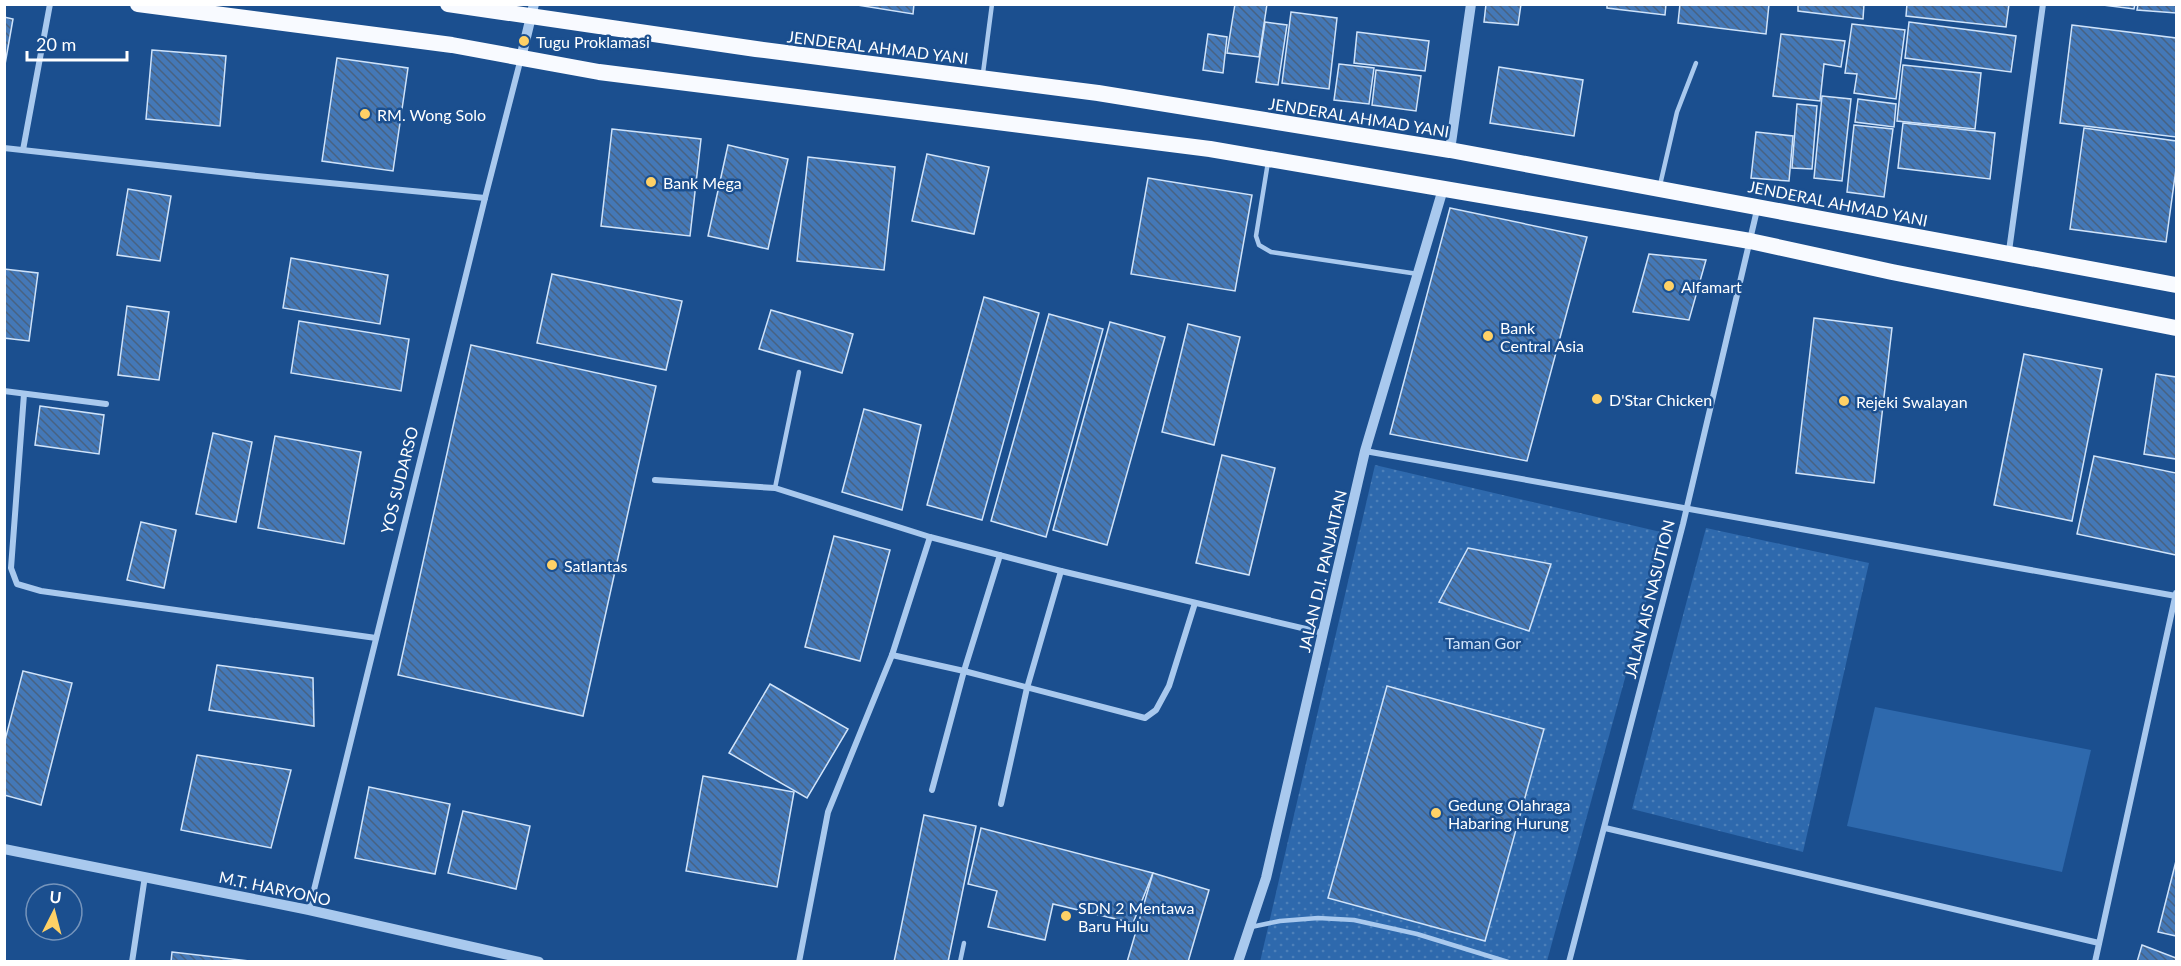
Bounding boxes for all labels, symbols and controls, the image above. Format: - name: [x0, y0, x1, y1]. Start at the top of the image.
- scale bar: [27, 24, 128, 62]
- street label: JENDERAL AHMAD YANI: [786, 26, 970, 68]
- place label: Tugu Proklamasi: [536, 32, 650, 51]
- text: 20 m: [36, 33, 76, 55]
- marker: Tugu Proklamasi: [517, 34, 531, 48]
- street label: JENDERAL AHMAD YANI: [1267, 93, 1451, 141]
- place label: RM. Wong Solo: [377, 105, 486, 124]
- marker: RM. Wong Solo: [358, 107, 372, 121]
- place label: Bank Mega: [663, 173, 742, 192]
- marker: Bank Mega: [644, 175, 658, 189]
- street label: JENDERAL AHMAD YANI: [1747, 176, 1929, 230]
- place label: Alfamart: [1681, 277, 1742, 296]
- marker: Alfamart: [1662, 279, 1676, 293]
- place label: Bank Central Asia: [1500, 318, 1584, 355]
- marker: Bank Central Asia: [1481, 329, 1495, 343]
- place label: D'Star Chicken: [1609, 390, 1712, 409]
- marker: D'Star Chicken: [1590, 392, 1604, 406]
- place label: Rejeki Swalayan: [1856, 392, 1968, 411]
- marker: Rejeki Swalayan: [1837, 394, 1851, 408]
- street label: YOS SUDARSO: [377, 424, 422, 535]
- street label: JALAN D.I. PANJAITAN: [1294, 488, 1350, 654]
- street label: JALAN AIS NASUTION: [1620, 518, 1678, 680]
- place label: Satlantas: [564, 556, 627, 575]
- marker: Satlantas: [545, 558, 559, 572]
- park label: Taman Gor: [1445, 633, 1521, 652]
- place label: Gedung Olahraga Habaring Hurung: [1448, 795, 1571, 832]
- marker: Gedung Olahraga Habaring Hurung: [1429, 806, 1443, 820]
- street label: M.T. HARYONO: [217, 867, 333, 909]
- north arrow: [24, 882, 84, 942]
- text: U: [49, 887, 63, 907]
- place label: SDN 2 Mentawa Baru Hulu: [1078, 898, 1194, 935]
- marker: SDN 2 Mentawa Baru Hulu: [1059, 909, 1073, 923]

